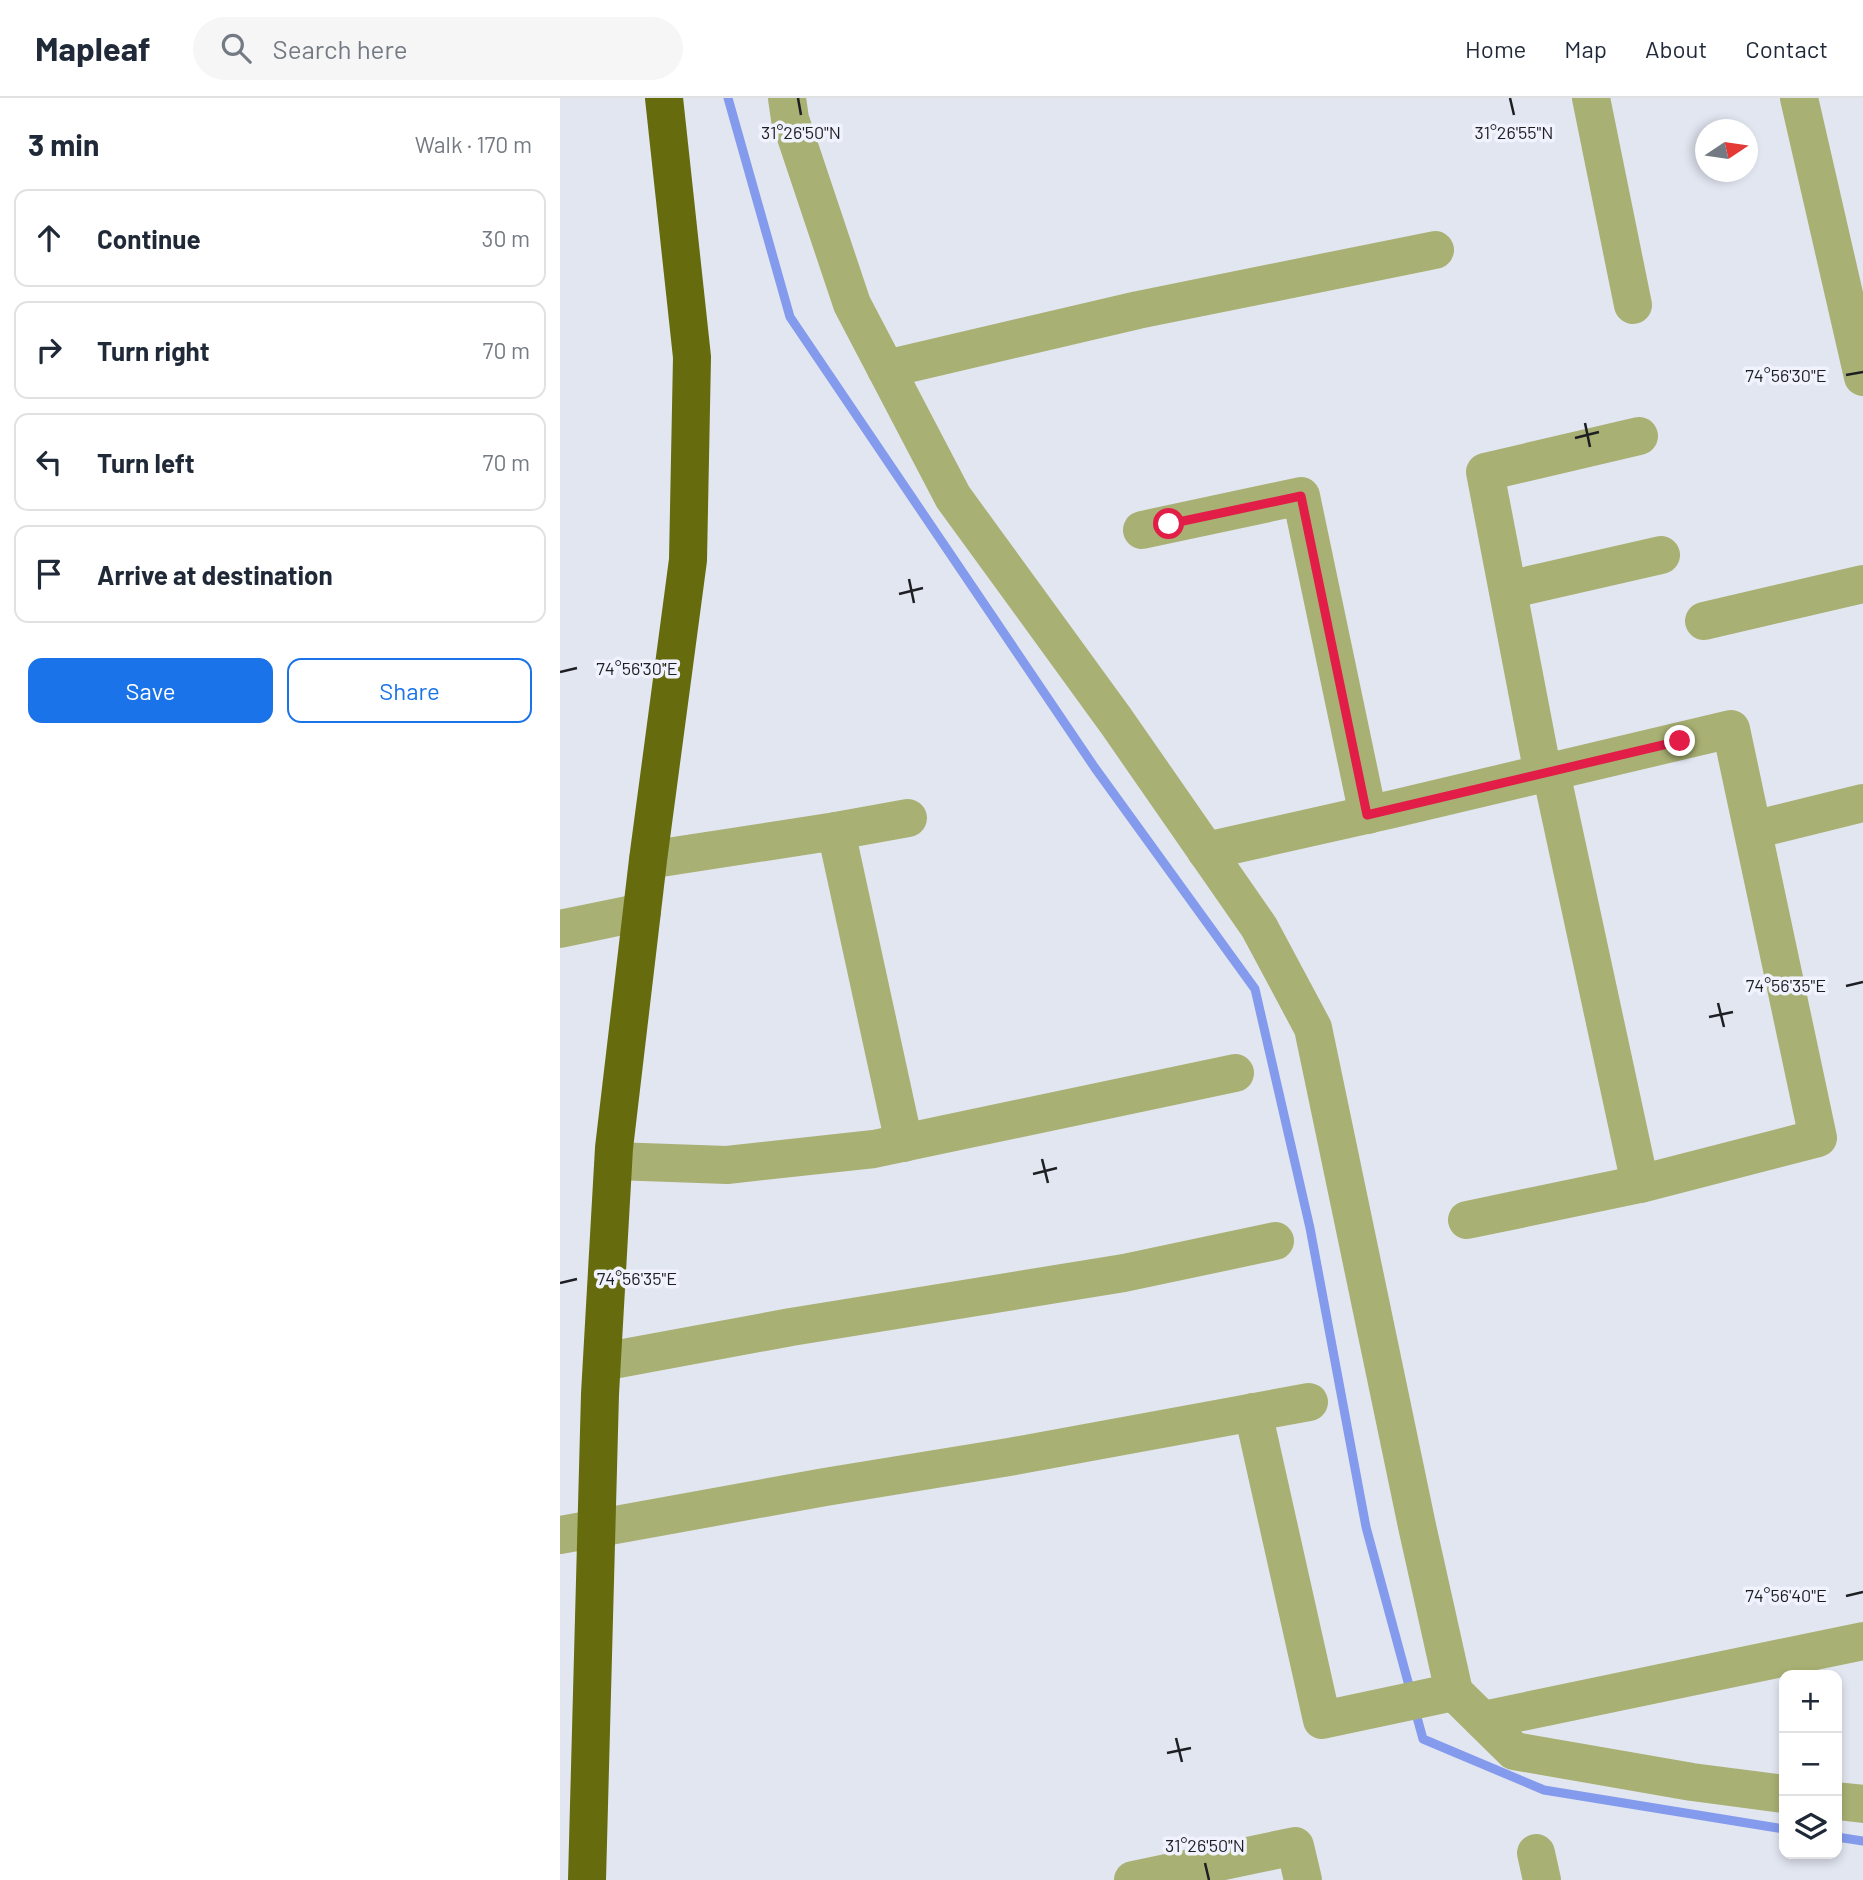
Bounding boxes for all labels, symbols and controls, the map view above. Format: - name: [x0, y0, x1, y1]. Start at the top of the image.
- search box: [193, 17, 683, 80]
- text: Mapleaf: [35, 28, 151, 68]
- icon: search: [217, 29, 255, 67]
- text: Search here: [273, 33, 408, 64]
- text: Home: [1465, 34, 1526, 63]
- text: Map: [1564, 34, 1607, 63]
- text: About: [1645, 34, 1707, 63]
- text: Contact: [1745, 34, 1828, 63]
- north arrow: [1695, 119, 1758, 182]
- text: 31°26'50"N: [761, 121, 841, 143]
- text: 31°26'55"N: [1474, 121, 1554, 143]
- text: 3 min: [28, 126, 99, 162]
- text: Walk · 170 m: [415, 130, 532, 158]
- icon: ahead: [30, 219, 68, 257]
- text: Continue: [97, 223, 201, 254]
- text: 30 m: [482, 224, 530, 252]
- icon: right: [30, 331, 68, 369]
- text: Turn right: [97, 335, 210, 366]
- text: 70 m: [483, 336, 530, 364]
- text: 74°56'30"E: [1745, 364, 1827, 386]
- icon: left: [30, 443, 68, 481]
- text: Turn left: [97, 447, 195, 478]
- text: 70 m: [483, 448, 530, 476]
- route start: [1153, 508, 1184, 539]
- icon: arrive: [30, 555, 68, 593]
- text: Arrive at destination: [97, 559, 333, 590]
- text: 74°56'30"E: [596, 657, 678, 679]
- button: Save: [28, 658, 273, 723]
- button: Share: [287, 658, 532, 723]
- route end: [1664, 725, 1695, 756]
- text: 74°56'35"E: [1746, 974, 1826, 996]
- text: 74°56'35"E: [597, 1267, 677, 1289]
- text: 74°56'40"E: [1745, 1584, 1827, 1606]
- map controls: [1779, 1670, 1842, 1859]
- button: +: [1779, 1670, 1842, 1733]
- button: −: [1779, 1733, 1842, 1796]
- button: layers: [1779, 1796, 1842, 1859]
- text: 31°26'50"N: [1165, 1834, 1245, 1856]

